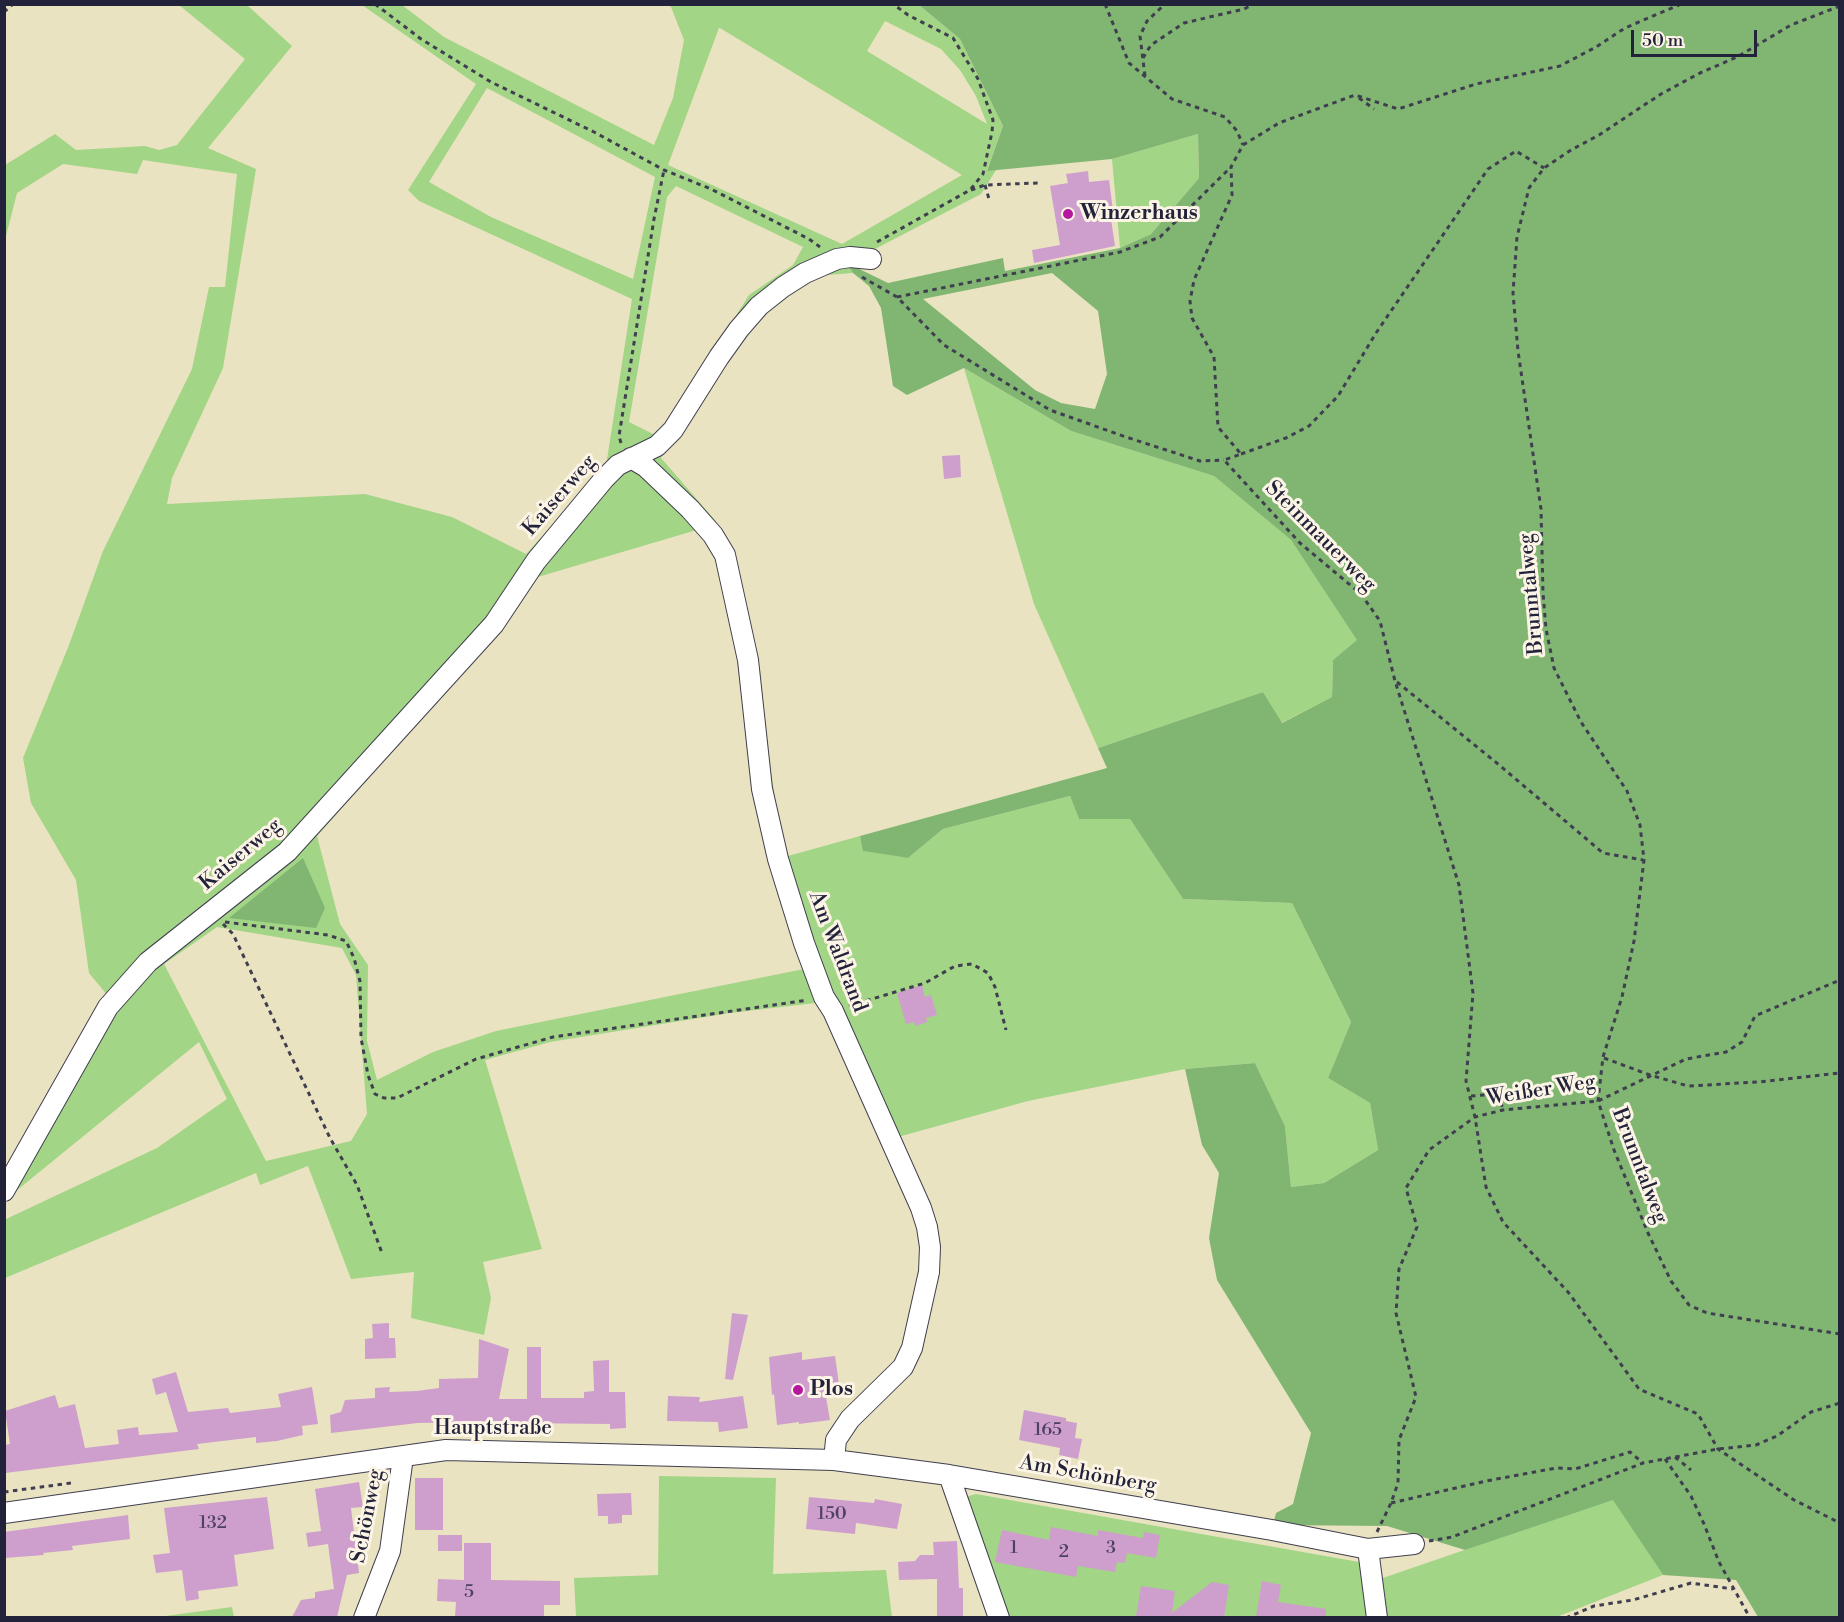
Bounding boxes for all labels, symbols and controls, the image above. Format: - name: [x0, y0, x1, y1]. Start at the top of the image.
- scale bar: [1634, 18, 1760, 56]
- text: 50 m: [1642, 29, 1683, 52]
- place label: Winzerhaus: [1080, 201, 1198, 227]
- marker: Winzerhaus: [1061, 207, 1075, 221]
- street label: Kaiserweg: [518, 450, 602, 542]
- street label: Steinmauerweg: [1259, 476, 1381, 598]
- street label: Brunntalweg: [1514, 532, 1550, 656]
- street label: Kaiserweg: [195, 813, 287, 897]
- street label: Am Waldrand: [802, 888, 872, 1016]
- street label: Weißer Weg: [1485, 1070, 1597, 1112]
- street label: Brunntalweg: [1605, 1105, 1673, 1227]
- place label: Plos: [810, 1377, 853, 1403]
- marker: Plos: [791, 1383, 805, 1397]
- street label: Hauptstraße: [434, 1416, 552, 1442]
- house number: 165: [1034, 1420, 1062, 1442]
- street label: Am Schönberg: [1017, 1451, 1159, 1499]
- street label: Schönweg: [347, 1467, 389, 1565]
- house number: 150: [817, 1504, 847, 1526]
- house number: 132: [199, 1513, 227, 1535]
- house number: 1: [1010, 1538, 1018, 1560]
- house number: 3: [1106, 1538, 1116, 1560]
- house number: 2: [1059, 1542, 1069, 1564]
- house number: 5: [464, 1582, 474, 1604]

